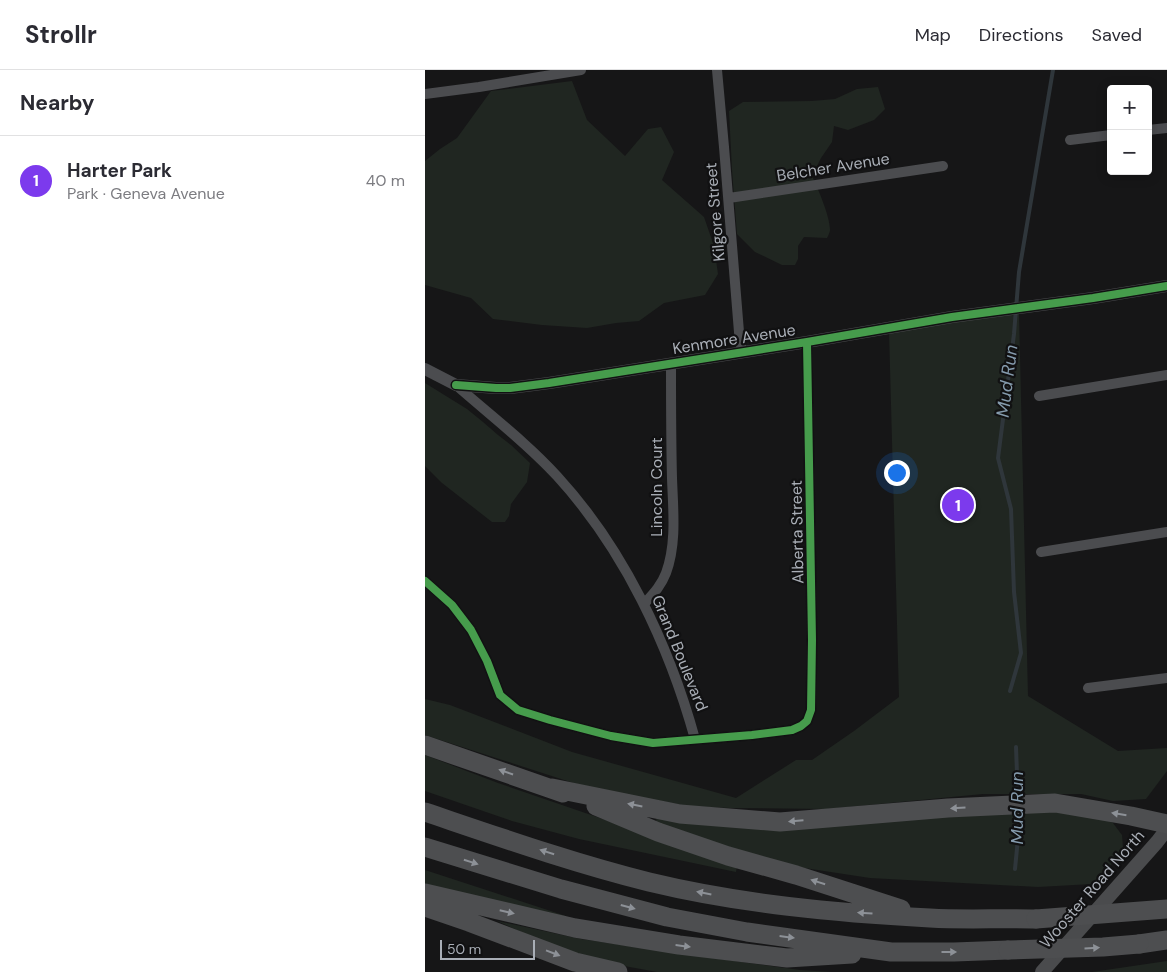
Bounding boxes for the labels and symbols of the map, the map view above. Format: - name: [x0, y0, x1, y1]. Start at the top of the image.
- street label: Belcher Avenue: [775, 148, 891, 186]
- street label: Kilgore Street: [700, 162, 730, 262]
- street label: Kenmore Avenue: [671, 319, 797, 359]
- water label: Mud Run: [991, 343, 1023, 419]
- street label: Lincoln Court: [646, 437, 667, 537]
- your location: [884, 460, 910, 486]
- street label: Alberta Street: [786, 480, 808, 584]
- pin: 1: [942, 486, 974, 524]
- street label: Grand Boulevard: [647, 592, 713, 714]
- one-way arrow: [498, 768, 513, 776]
- water label: Mud Run: [1005, 771, 1029, 845]
- one-way arrow: [626, 801, 642, 809]
- one-way arrow: [950, 804, 966, 812]
- one-way arrow: [1111, 809, 1127, 817]
- one-way arrow: [788, 817, 804, 825]
- street label: Wooster Road North: [1035, 825, 1149, 953]
- one-way arrow: [539, 848, 554, 855]
- one-way arrow: [464, 859, 479, 866]
- one-way arrow: [810, 878, 825, 885]
- one-way arrow: [695, 888, 711, 896]
- one-way arrow: [620, 903, 635, 911]
- one-way arrow: [499, 908, 514, 916]
- one-way arrow: [857, 909, 873, 917]
- one-way arrow: [779, 933, 795, 941]
- scale bar: [440, 937, 535, 960]
- one-way arrow: [676, 942, 692, 950]
- one-way arrow: [1084, 943, 1100, 951]
- one-way arrow: [941, 948, 957, 956]
- one-way arrow: [546, 949, 561, 957]

